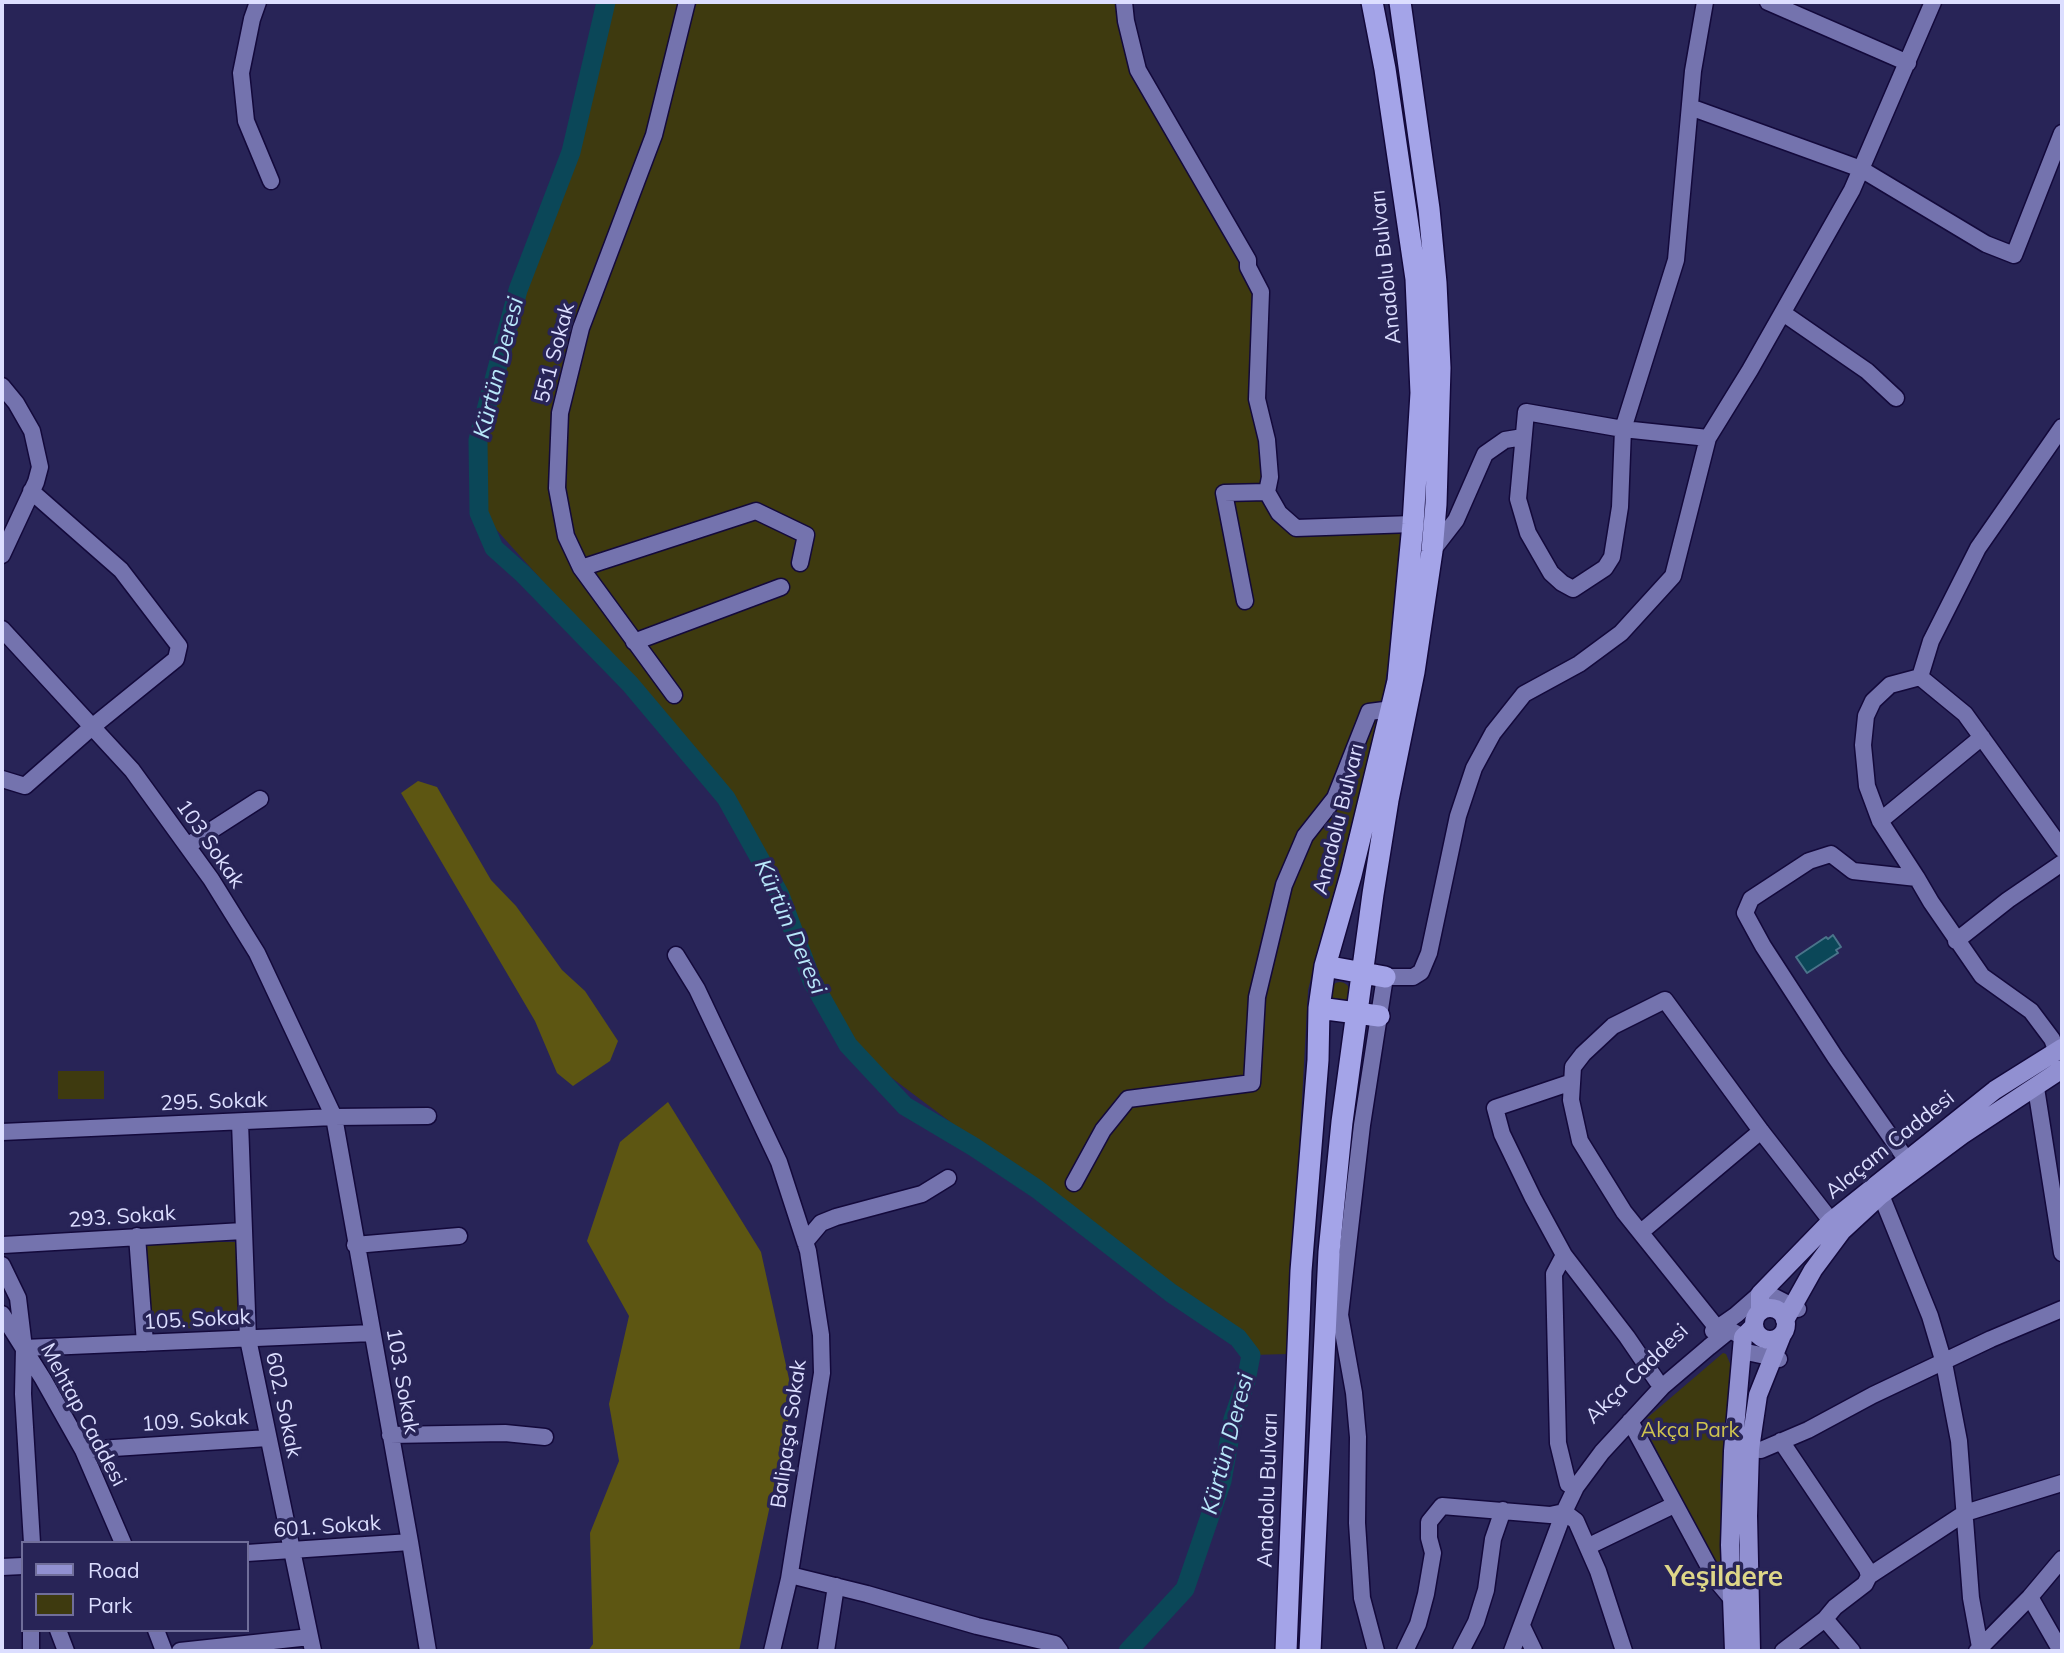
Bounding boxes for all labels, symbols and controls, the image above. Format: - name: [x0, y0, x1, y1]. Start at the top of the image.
- street label: Anadolu Bulvarı: [1365, 189, 1407, 345]
- water label: Kürtün Deresi: [468, 294, 530, 442]
- street label: 551 Sokak: [530, 300, 580, 406]
- street label: Anadolu Bulvarı: [1308, 741, 1370, 897]
- street label: 103 Sokak: [170, 795, 250, 893]
- water label: Kürtün Deresi: [748, 855, 832, 999]
- street label: Alaçam Caddesi: [1820, 1085, 1960, 1205]
- street label: 295. Sokak: [160, 1088, 268, 1116]
- street label: 293. Sokak: [68, 1201, 176, 1233]
- street label: 105. Sokak: [143, 1305, 251, 1335]
- street label: Akça Caddesi: [1580, 1319, 1694, 1429]
- street label: 103. Sokak: [380, 1326, 424, 1436]
- street label: Mehtap Caddesi: [35, 1339, 131, 1491]
- street label: 602. Sokak: [260, 1350, 306, 1460]
- street label: Balipaşa Sokak: [766, 1358, 812, 1510]
- water label: Kürtün Deresi: [1196, 1371, 1260, 1517]
- street label: 109. Sokak: [141, 1405, 249, 1437]
- street label: Anadolu Bulvarı: [1253, 1412, 1283, 1568]
- park label: Akça Park: [1641, 1418, 1739, 1444]
- street label: 601. Sokak: [273, 1511, 381, 1543]
- legend: [21, 1541, 248, 1632]
- text: Road: [88, 1557, 139, 1583]
- district label: Yeşildere: [1665, 1561, 1783, 1595]
- text: Park: [88, 1592, 132, 1618]

